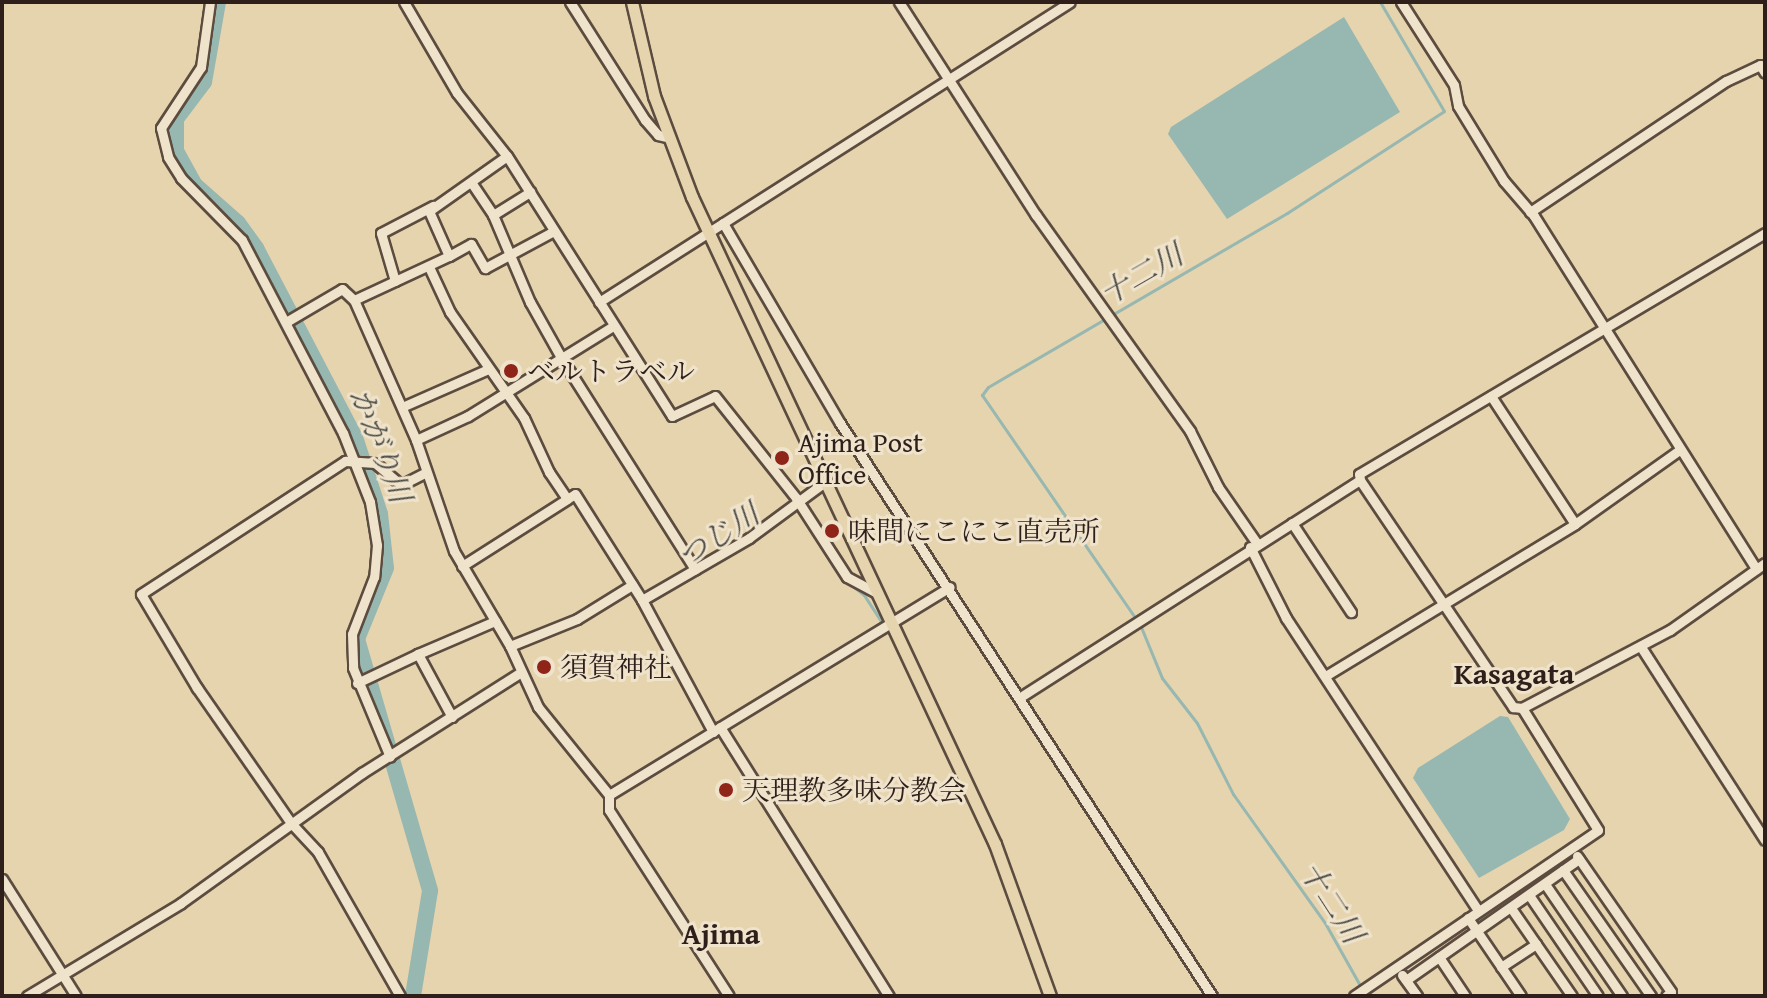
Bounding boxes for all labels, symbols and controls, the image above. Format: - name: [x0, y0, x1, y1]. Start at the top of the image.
- water label: 十二川: [1093, 236, 1189, 312]
- place label: ベルトラベル: [527, 354, 695, 388]
- marker: ベルトラベル: [502, 362, 520, 380]
- water label: かがり川: [343, 383, 419, 507]
- place label: Ajima Post Office: [798, 425, 923, 491]
- marker: Ajima Post Office: [773, 449, 791, 467]
- water label: つじ川: [670, 495, 766, 575]
- place label: 味間にこにこ直売所: [848, 514, 1100, 548]
- marker: 味間にこにこ直売所: [823, 522, 841, 540]
- place label: 須賀神社: [560, 650, 672, 684]
- district label: Kasagata: [1454, 655, 1574, 691]
- marker: 須賀神社: [535, 658, 553, 676]
- place label: 天理教多味分教会: [742, 773, 966, 807]
- marker: 天理教多味分教会: [717, 781, 735, 799]
- water label: 十二川: [1292, 854, 1372, 950]
- district label: Ajima: [682, 915, 760, 951]

